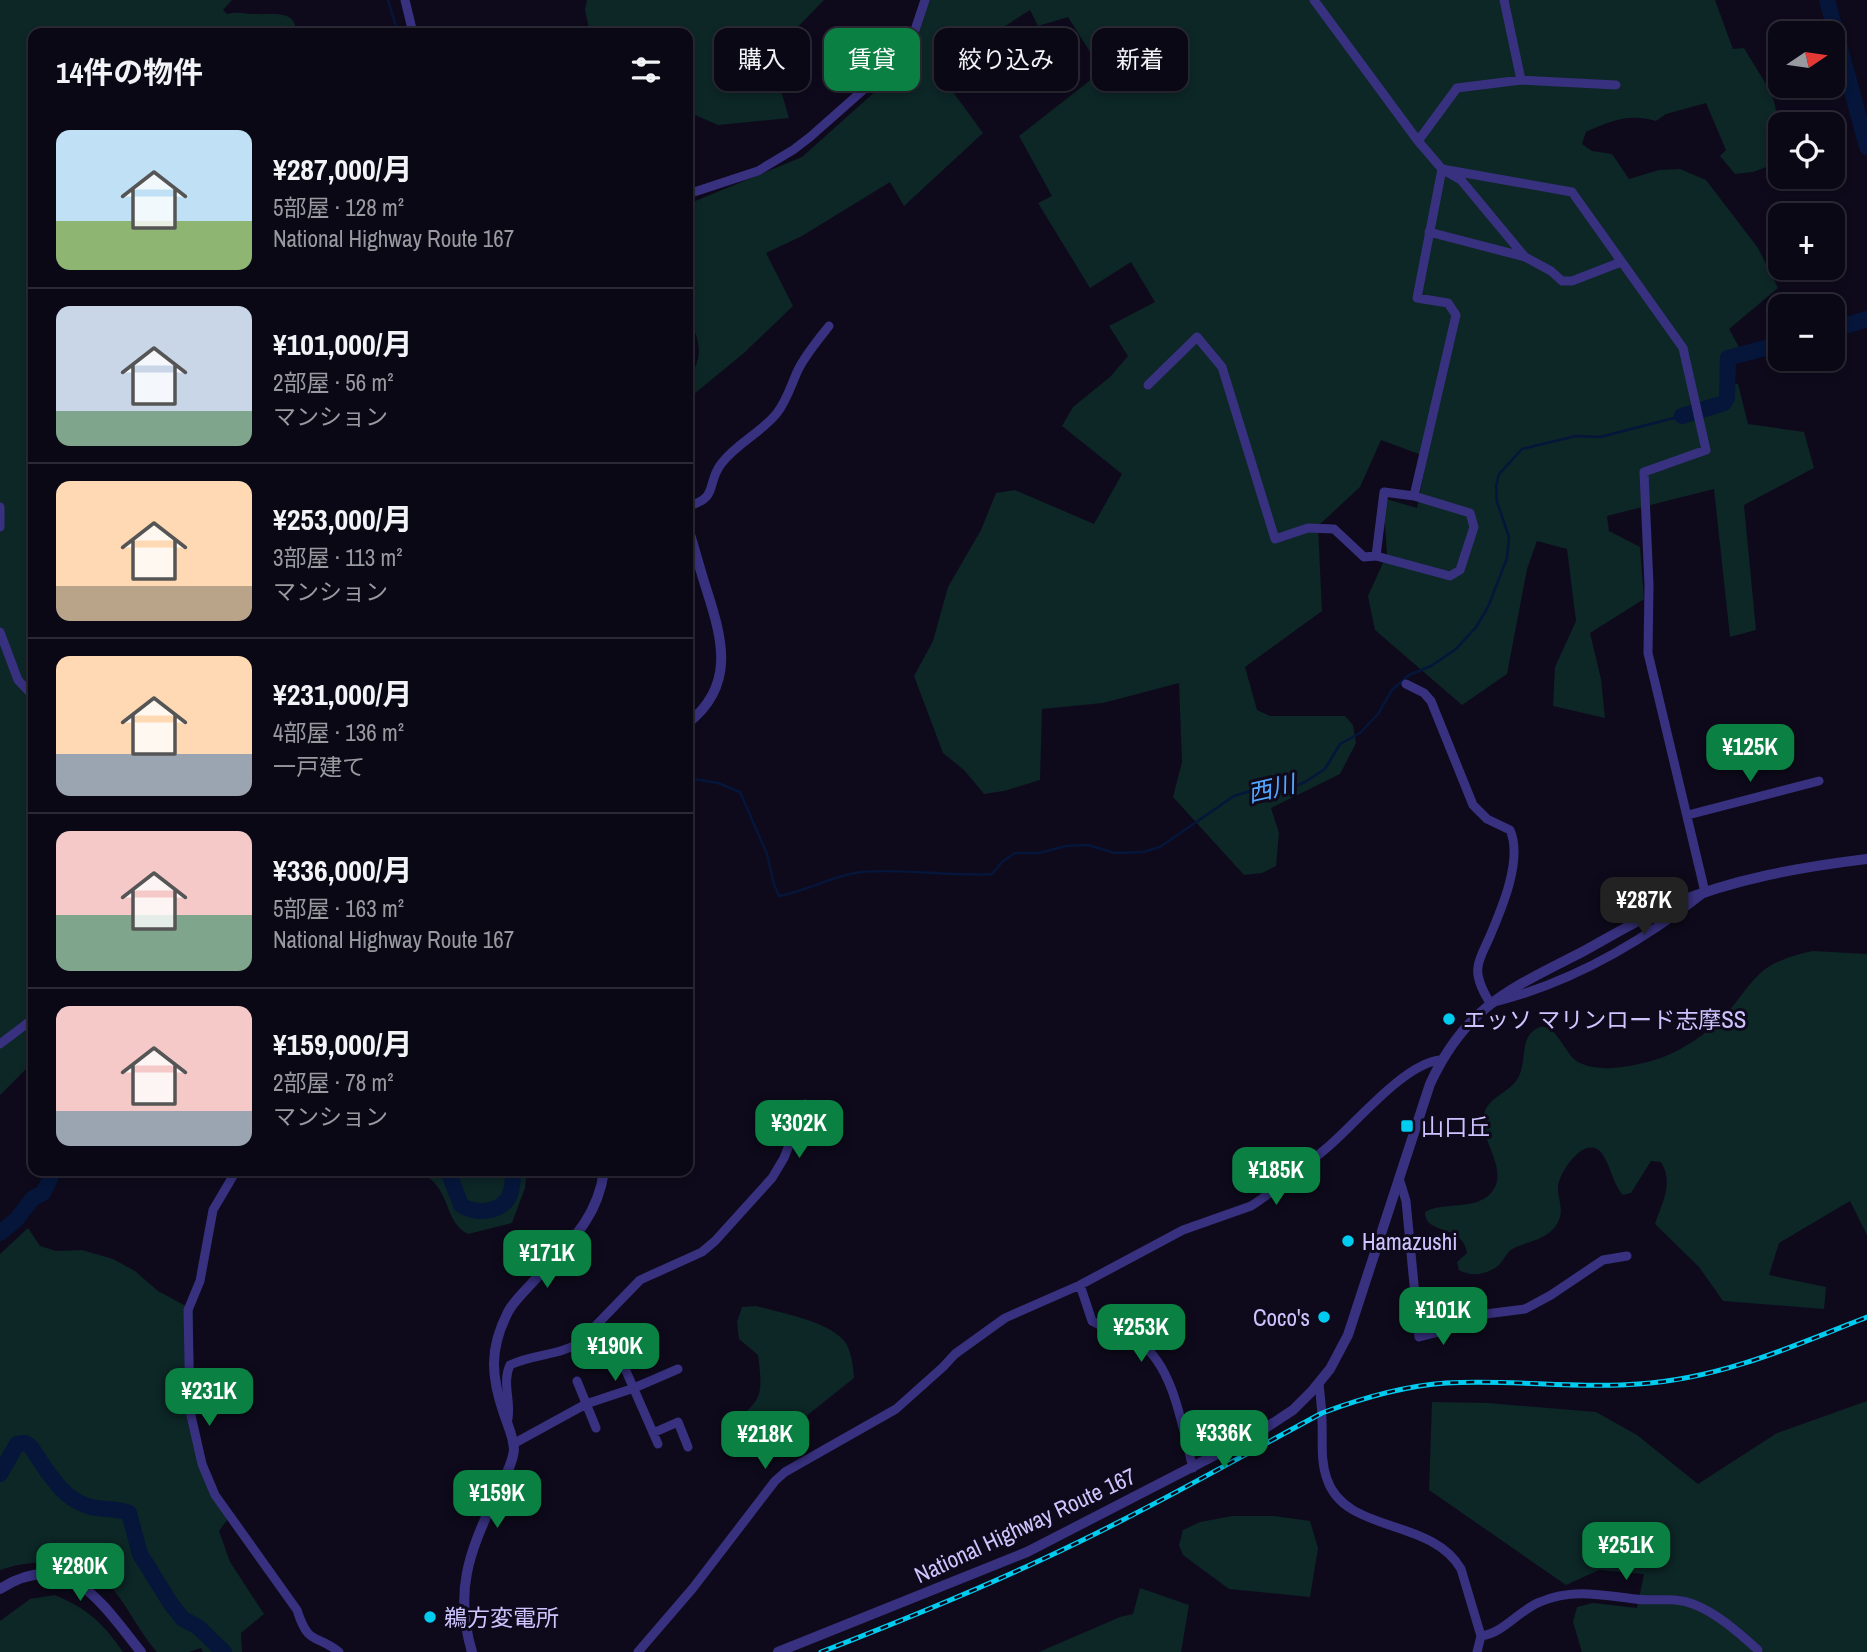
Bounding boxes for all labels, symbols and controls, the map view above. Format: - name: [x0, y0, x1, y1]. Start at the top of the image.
- north arrow: [1768, 21, 1844, 98]
- map controls: [1768, 21, 1845, 371]
- chip: 購入: [714, 28, 810, 91]
- chip: 賃貸: [824, 28, 920, 91]
- chip: 絞り込み: [934, 28, 1078, 91]
- chip: 新着: [1092, 28, 1188, 91]
- icon: filters: [627, 51, 665, 89]
- text: 14件の物件: [56, 52, 203, 92]
- button: locate: [1768, 112, 1845, 189]
- text: ¥287,000/月: [273, 149, 412, 189]
- icon: home: [112, 158, 196, 242]
- text: 5部屋 · 128 m²: [273, 192, 404, 223]
- button: +: [1768, 203, 1845, 280]
- text: National Highway Route 167: [273, 223, 514, 254]
- button: −: [1768, 294, 1845, 371]
- text: ¥101,000/月: [273, 324, 412, 364]
- icon: home: [112, 334, 196, 418]
- text: 2部屋 · 56 m²: [273, 367, 393, 398]
- text: マンション: [273, 401, 388, 432]
- text: ¥253,000/月: [273, 499, 412, 539]
- icon: home: [112, 509, 196, 593]
- text: 3部屋 · 113 m²: [273, 542, 403, 573]
- text: マンション: [273, 576, 388, 607]
- text: ¥231,000/月: [273, 674, 412, 714]
- icon: home: [112, 684, 196, 768]
- text: 4部屋 · 136 m²: [273, 717, 404, 748]
- pin: ¥125K: [1701, 724, 1799, 784]
- text: ¥125K: [1722, 731, 1778, 762]
- text: 一戸建て: [273, 751, 365, 782]
- water label: 西川: [1244, 766, 1301, 809]
- text: ¥336,000/月: [273, 850, 412, 890]
- icon: home: [112, 859, 196, 943]
- pin: ¥287K: [1595, 878, 1693, 937]
- text: ¥287K: [1616, 884, 1672, 915]
- text: 5部屋 · 163 m²: [273, 893, 404, 924]
- text: National Highway Route 167: [273, 924, 514, 955]
- place label: エッソ マリンロード志摩SS: [1463, 1004, 1746, 1035]
- marker: エッソ マリンロード志摩SS: [1441, 1011, 1457, 1027]
- text: ¥159,000/月: [273, 1024, 412, 1064]
- icon: home: [112, 1034, 196, 1118]
- text: 2部屋 · 78 m²: [273, 1067, 393, 1098]
- pin: ¥302K: [750, 1100, 848, 1160]
- text: マンション: [273, 1101, 388, 1132]
- text: ¥302K: [771, 1107, 827, 1138]
- place label: 山口丘: [1421, 1111, 1490, 1142]
- marker: 山口丘: [1399, 1118, 1415, 1134]
- pin: ¥185K: [1227, 1148, 1325, 1207]
- text: ¥185K: [1248, 1154, 1304, 1185]
- place label: Hamazushi: [1362, 1226, 1457, 1257]
- pin: ¥171K: [498, 1230, 596, 1290]
- marker: Hamazushi: [1340, 1233, 1356, 1249]
- text: ¥171K: [519, 1237, 575, 1268]
- pin: ¥101K: [1394, 1288, 1492, 1347]
- text: ¥101K: [1415, 1294, 1471, 1325]
- place label: Coco's: [1253, 1302, 1310, 1333]
- pin: ¥253K: [1092, 1304, 1190, 1364]
- marker: Coco's: [1316, 1309, 1332, 1325]
- text: ¥253K: [1113, 1311, 1169, 1342]
- pin: ¥190K: [566, 1324, 664, 1383]
- text: ¥190K: [587, 1330, 643, 1361]
- pin: ¥231K: [160, 1368, 258, 1428]
- text: ¥231K: [181, 1375, 237, 1406]
- pin: ¥336K: [1175, 1410, 1273, 1470]
- pin: ¥218K: [716, 1412, 814, 1471]
- text: ¥336K: [1196, 1417, 1252, 1448]
- text: ¥218K: [737, 1418, 793, 1449]
- street label: National Highway Route 167: [909, 1460, 1141, 1590]
- pin: ¥159K: [448, 1470, 546, 1530]
- text: ¥159K: [469, 1477, 525, 1508]
- pin: ¥251K: [1577, 1522, 1675, 1582]
- text: ¥251K: [1598, 1529, 1654, 1560]
- pin: ¥280K: [31, 1544, 129, 1603]
- text: ¥280K: [52, 1550, 108, 1581]
- place label: 鵜方変電所: [444, 1602, 559, 1633]
- marker: 鵜方変電所: [422, 1609, 438, 1625]

